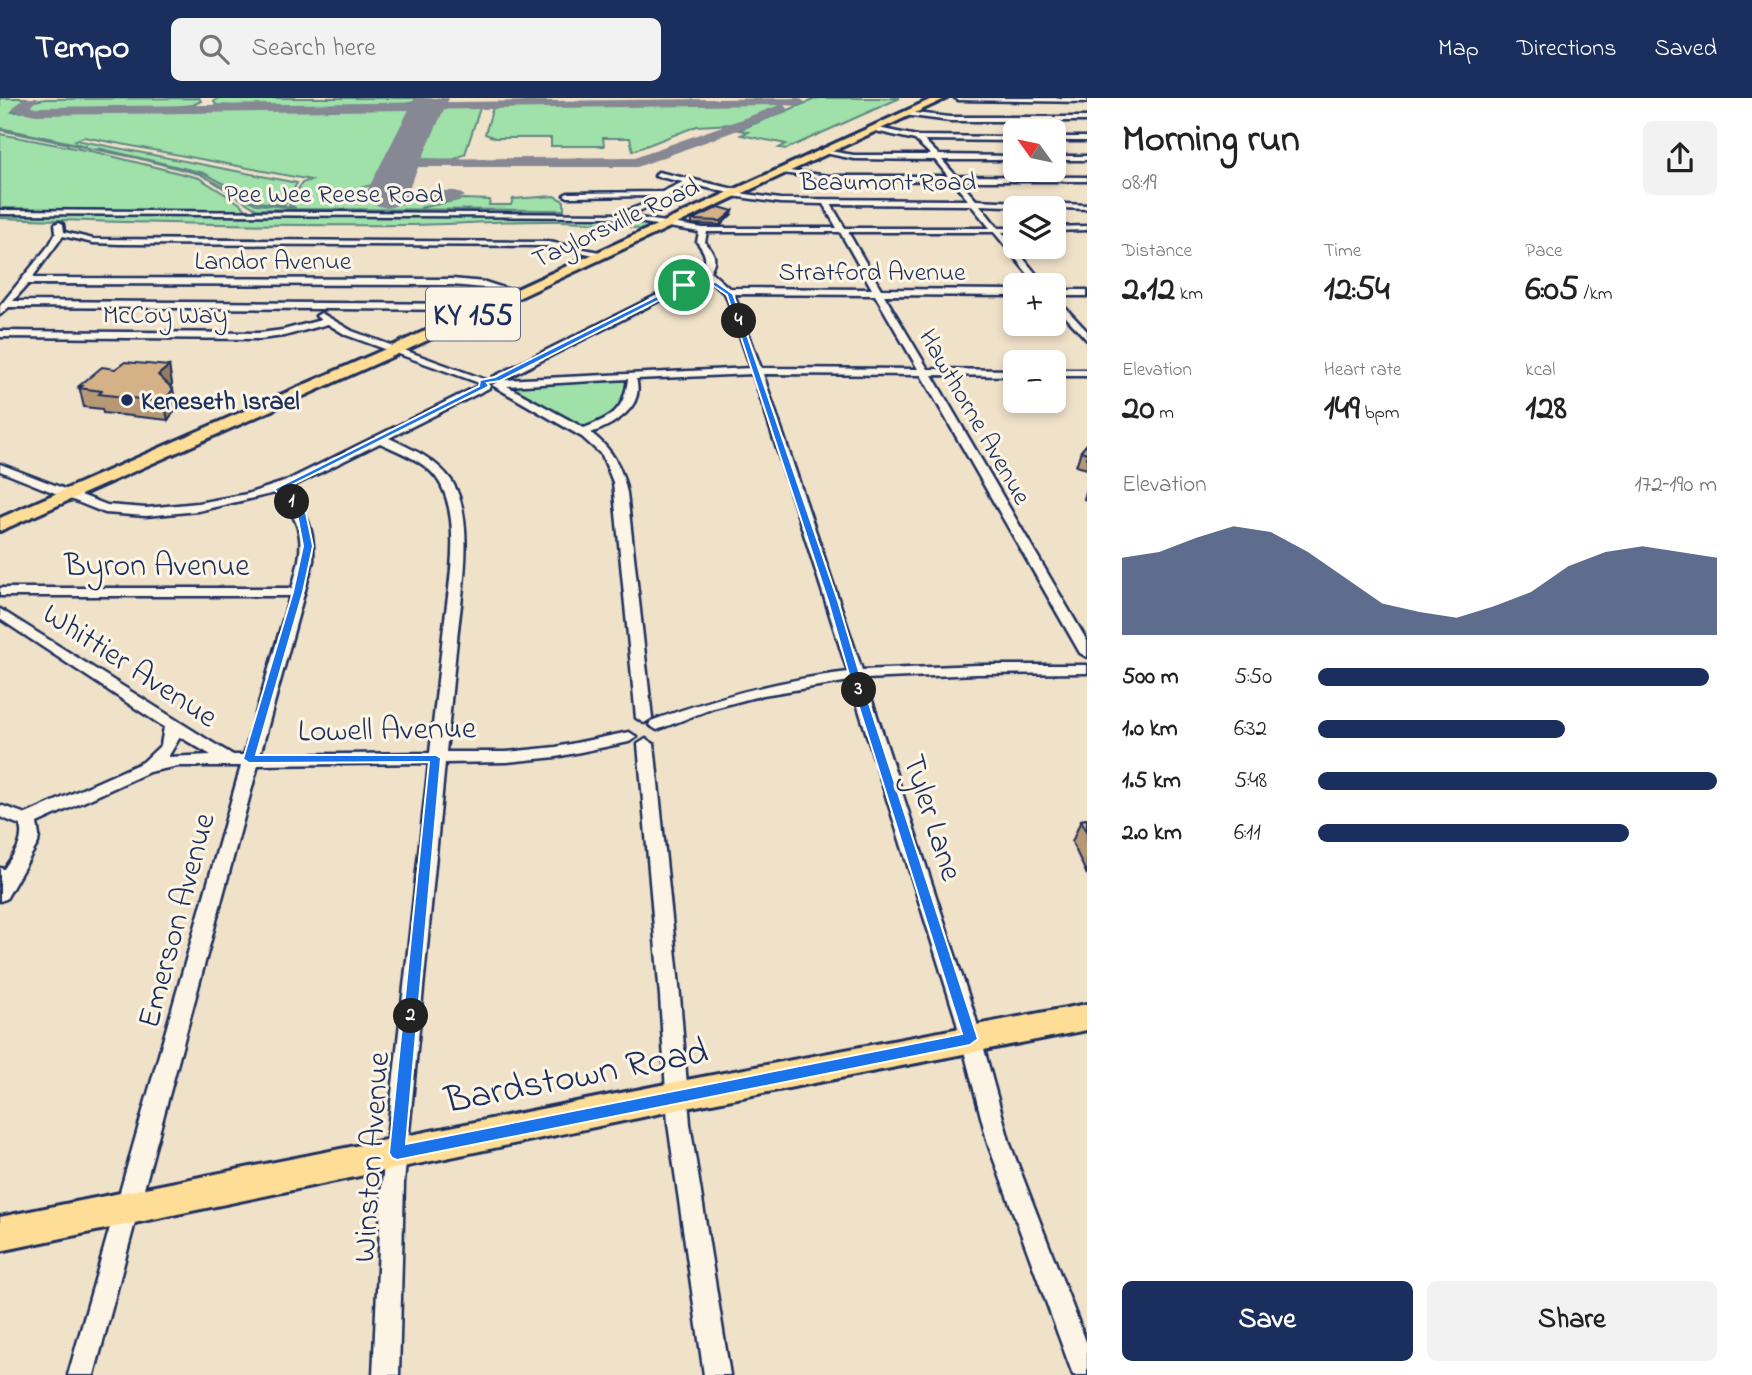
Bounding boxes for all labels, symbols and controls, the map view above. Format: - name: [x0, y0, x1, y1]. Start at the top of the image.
- search box: [171, 18, 661, 81]
- text: Tempo: [35, 25, 129, 73]
- icon: search: [195, 30, 233, 68]
- text: Search here: [251, 30, 376, 68]
- text: Map: [1438, 32, 1479, 67]
- text: Directions: [1517, 32, 1616, 67]
- text: Saved: [1654, 32, 1717, 67]
- text: Morning run: [1122, 113, 1300, 169]
- north arrow: [1003, 119, 1066, 182]
- map controls: [1003, 119, 1066, 413]
- button: share: [1643, 121, 1717, 195]
- street label: Beaumont Road: [799, 165, 977, 203]
- text: 08:19: [1122, 167, 1157, 200]
- street label: Taylorsville Road: [526, 169, 707, 280]
- street label: Pee Wee Reese Road: [225, 177, 444, 215]
- button: layers: [1003, 196, 1066, 259]
- text: Distance: [1122, 238, 1192, 265]
- text: Time: [1324, 238, 1361, 265]
- text: Pace: [1525, 238, 1562, 265]
- street label: Landor Avenue: [195, 244, 352, 282]
- pin: [654, 255, 714, 315]
- street label: Stratford Avenue: [778, 255, 966, 293]
- text: 2.12: [1122, 265, 1175, 316]
- text: 12:54: [1324, 265, 1390, 316]
- text: 6:05: [1525, 265, 1579, 316]
- icon: arrive: [665, 266, 703, 304]
- button: +: [1003, 273, 1066, 336]
- text: km: [1175, 281, 1203, 308]
- text: /km: [1579, 281, 1613, 308]
- road number: KY 155: [426, 288, 520, 341]
- street label: McCoy Way: [103, 298, 227, 336]
- pin: 4: [722, 304, 756, 339]
- text: 4: [735, 307, 742, 334]
- street label: Hawthorne Avenue: [908, 322, 1039, 513]
- button: −: [1003, 350, 1066, 413]
- text: Elevation: [1122, 357, 1192, 384]
- text: Heart rate: [1324, 357, 1402, 384]
- text: kcal: [1525, 357, 1556, 384]
- place label: Keneseth Israel: [141, 384, 300, 422]
- text: 20: [1122, 384, 1155, 435]
- text: 149: [1324, 384, 1360, 435]
- text: 128: [1525, 384, 1567, 435]
- marker: Keneseth Israel: [119, 392, 135, 408]
- text: m: [1155, 400, 1174, 427]
- text: bpm: [1360, 400, 1400, 427]
- text: Elevation: [1122, 469, 1207, 502]
- text: 172–190 m: [1634, 469, 1717, 502]
- pin: 1: [274, 484, 310, 520]
- text: 1: [288, 488, 295, 515]
- street label: Byron Avenue: [63, 544, 250, 591]
- street label: Whittier Avenue: [32, 592, 227, 742]
- text: 500 m: [1122, 661, 1179, 694]
- text: 5:50: [1234, 661, 1272, 694]
- pin: 3: [842, 672, 876, 708]
- text: 3: [855, 676, 862, 703]
- street label: Lowell Avenue: [298, 706, 477, 757]
- text: 1.0 km: [1122, 713, 1178, 746]
- text: 6:32: [1234, 713, 1267, 746]
- street label: Tyler Lane: [888, 749, 973, 888]
- text: 1.5 km: [1122, 765, 1181, 798]
- text: 5:48: [1234, 765, 1267, 798]
- street label: Emerson Avenue: [127, 808, 230, 1034]
- text: 2.0 km: [1122, 817, 1182, 850]
- text: 6:11: [1234, 817, 1261, 850]
- pin: 2: [394, 998, 428, 1034]
- text: 2: [406, 1002, 415, 1029]
- street label: Bardstown Road: [439, 1025, 713, 1131]
- street label: Winston Avenue: [343, 1050, 404, 1264]
- button: Save: [1122, 1281, 1413, 1361]
- button: Share: [1427, 1281, 1717, 1361]

